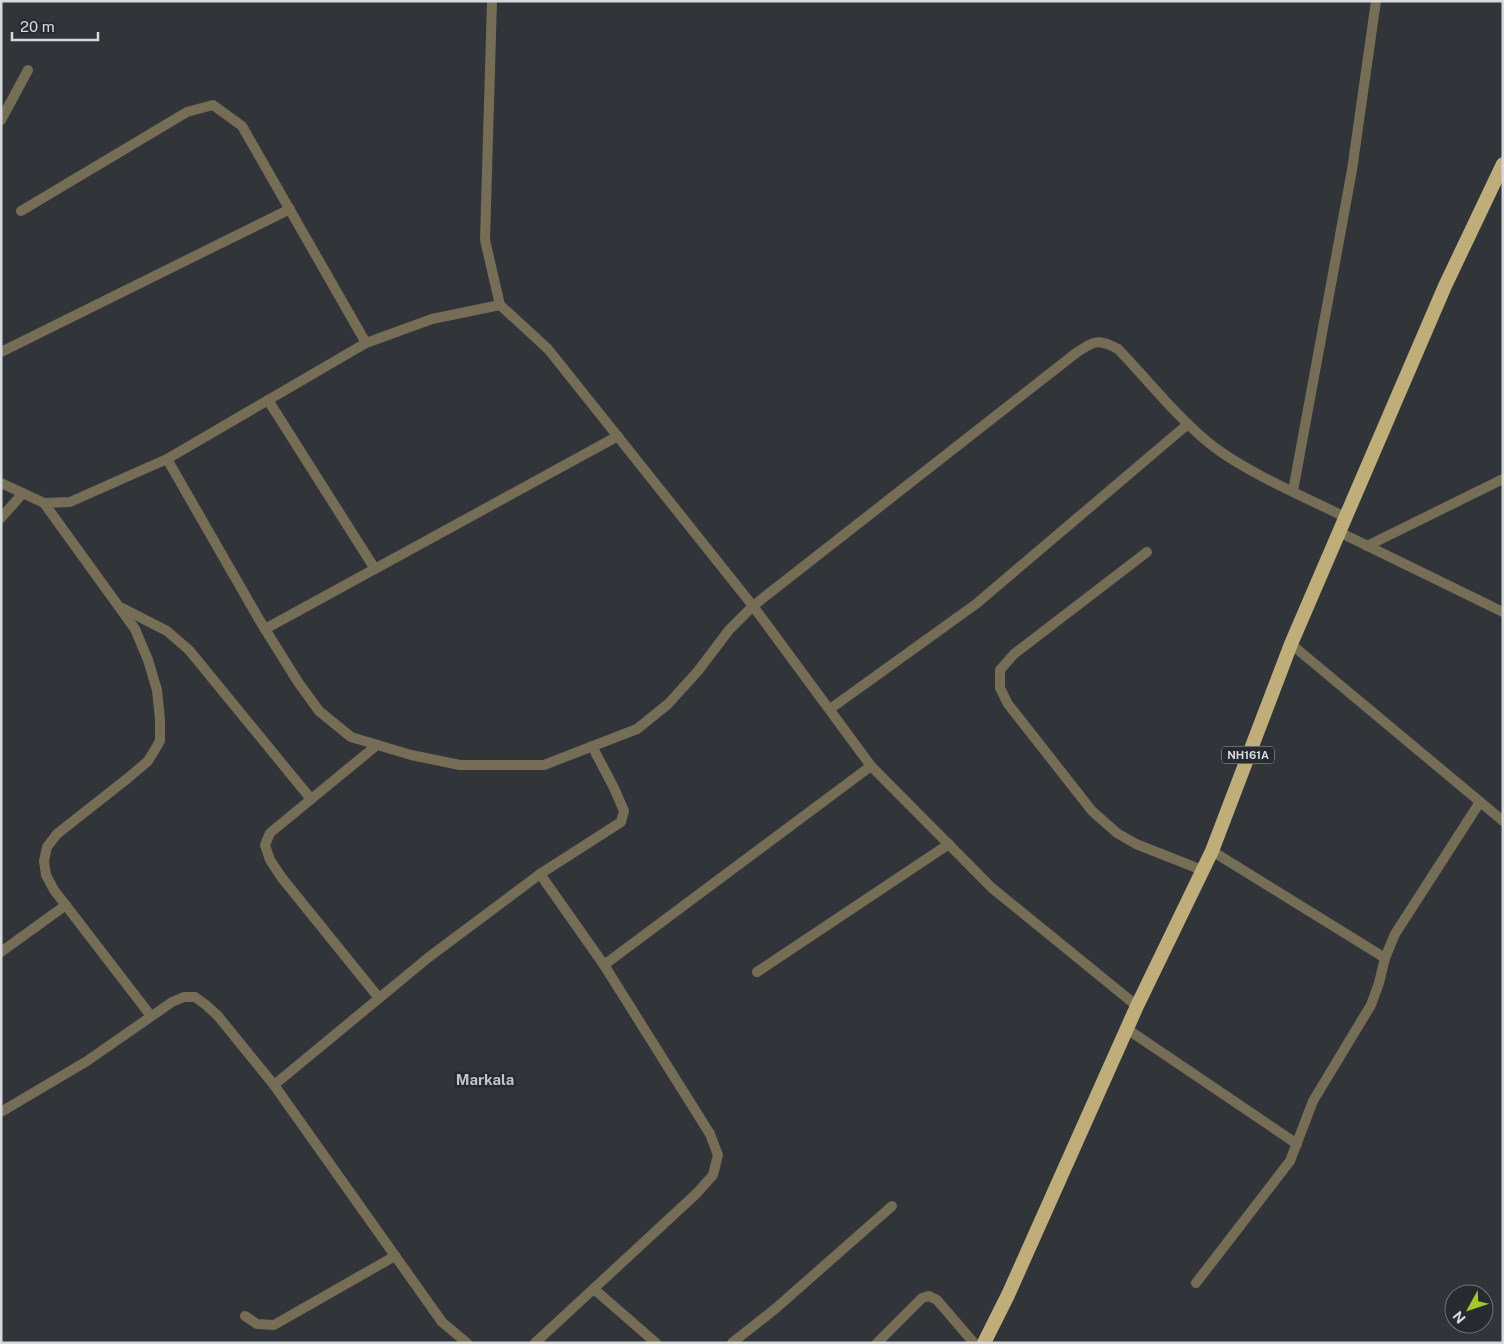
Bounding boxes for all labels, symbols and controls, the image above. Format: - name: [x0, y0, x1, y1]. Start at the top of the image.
- scale bar: [12, 10, 99, 42]
- text: 20 m: [20, 18, 55, 35]
- road number: NH161A: [1222, 746, 1274, 764]
- district label: Markala: [456, 1071, 514, 1088]
- north arrow: [1444, 1284, 1494, 1334]
- text: N: [1449, 1308, 1469, 1327]

